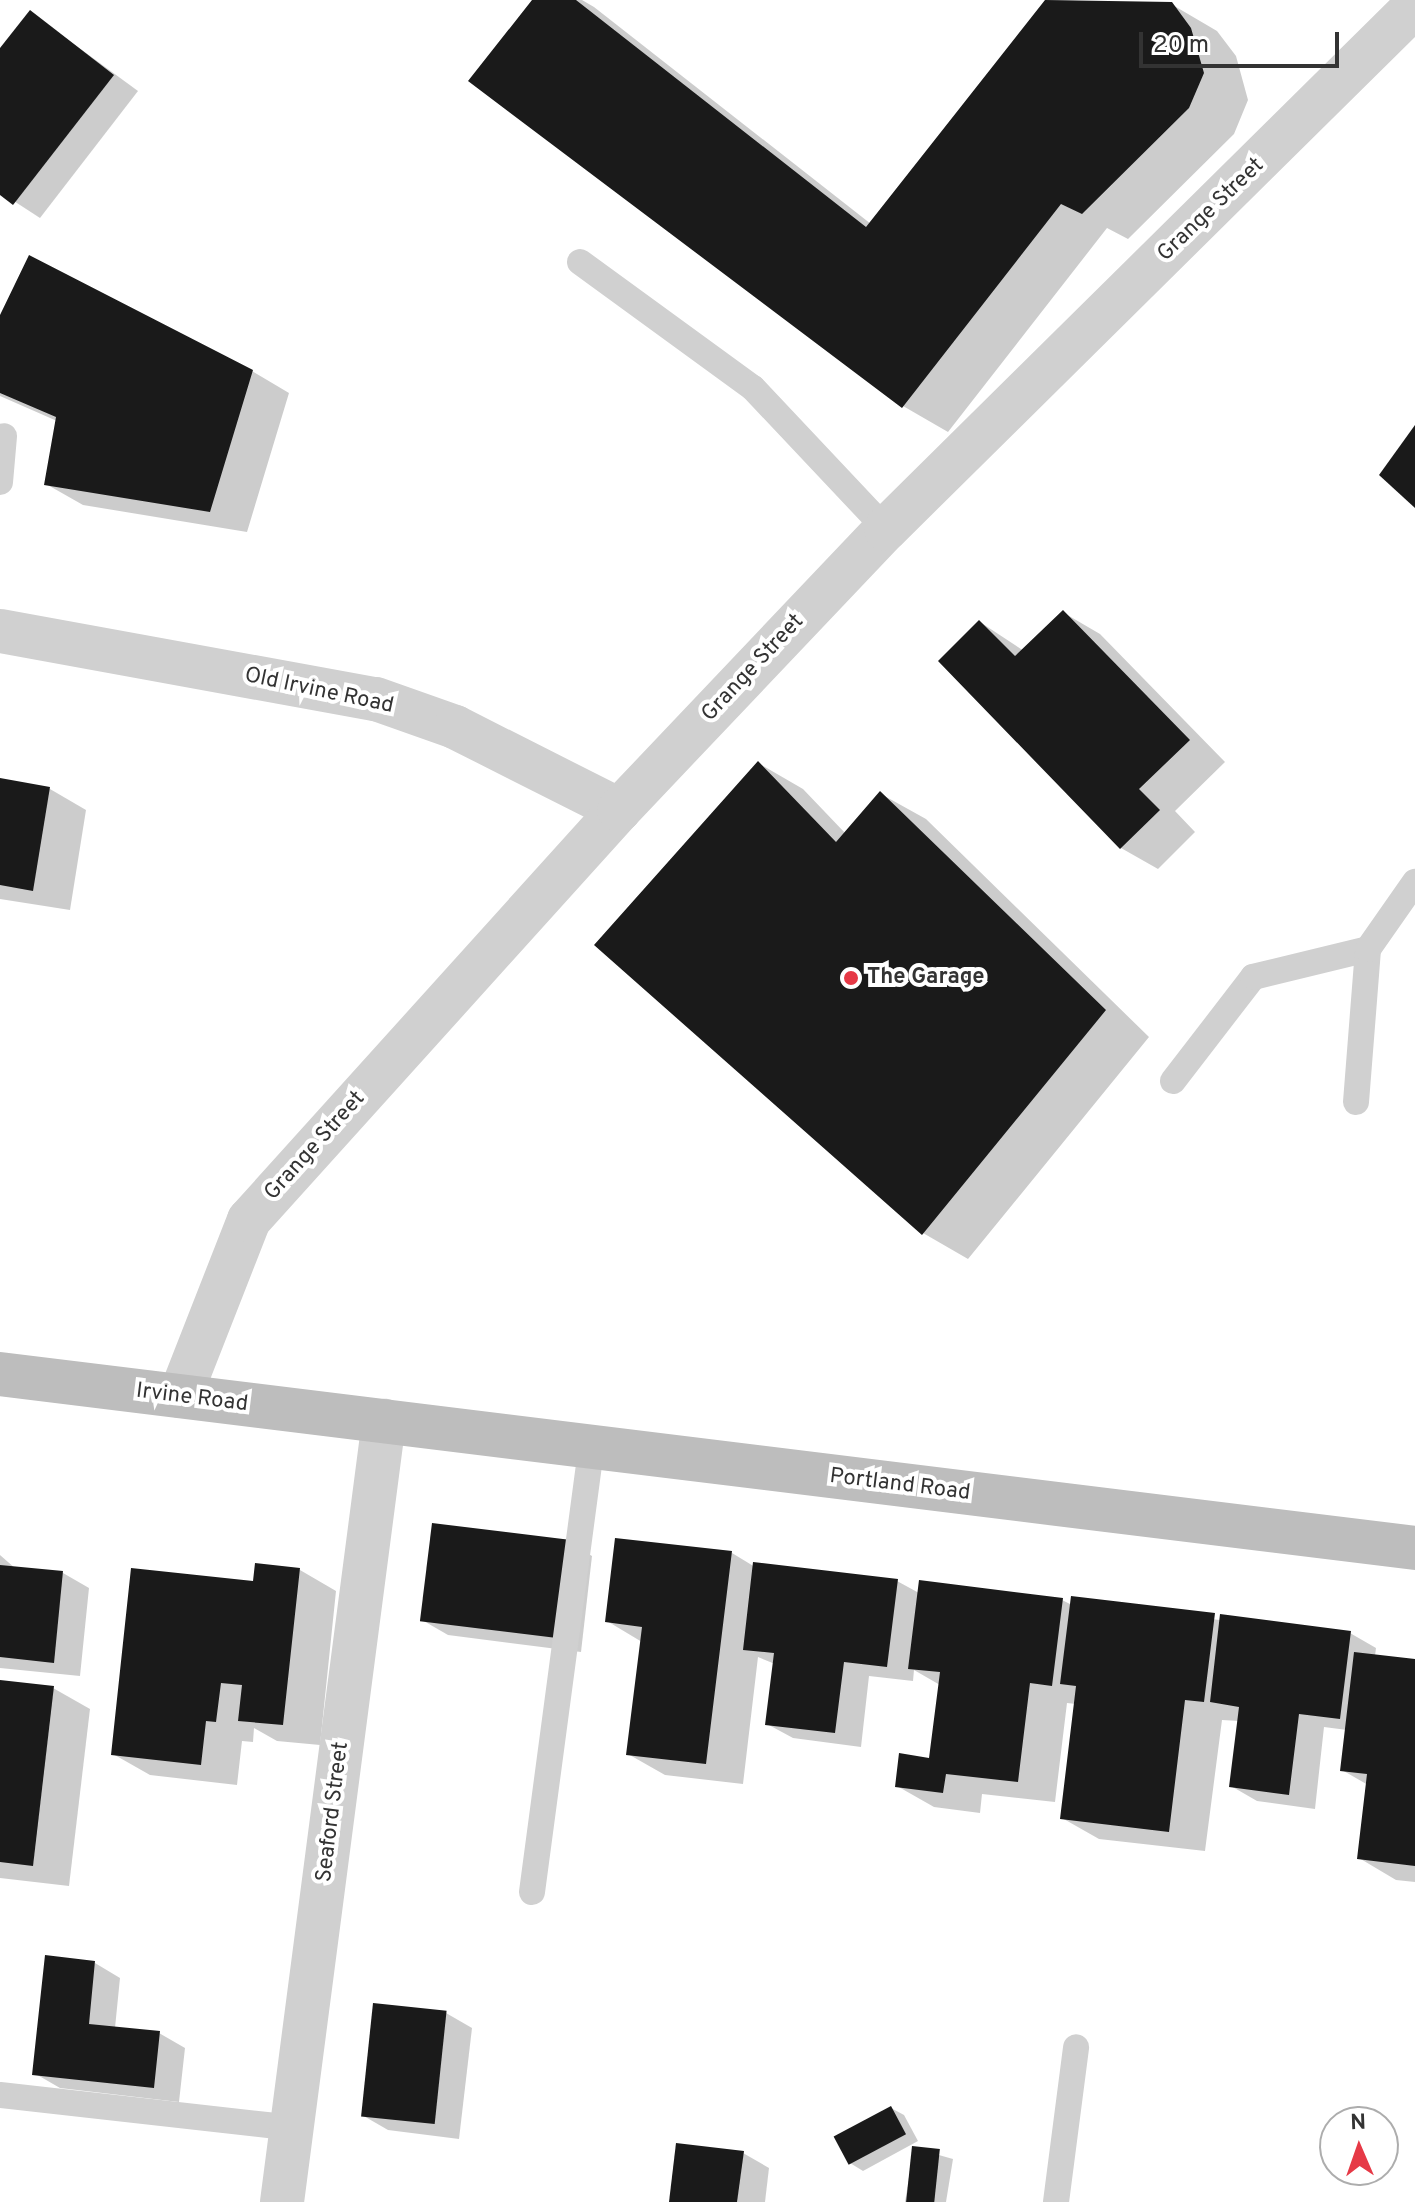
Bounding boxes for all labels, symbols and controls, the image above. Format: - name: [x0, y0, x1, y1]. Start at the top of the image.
- scale bar: [1143, 16, 1343, 66]
- text: 20 m: [1153, 31, 1209, 61]
- street label: Grange Street: [1152, 153, 1270, 267]
- street label: Grange Street: [696, 609, 810, 727]
- street label: Old Irvine Road: [242, 662, 396, 720]
- place label: The Garage: [867, 965, 985, 991]
- marker: The Garage: [842, 969, 860, 987]
- street label: Grange Street: [259, 1086, 371, 1206]
- street label: Irvine Road: [135, 1378, 249, 1418]
- street label: Portland Road: [828, 1463, 972, 1507]
- street label: Seaford Street: [311, 1740, 355, 1884]
- north arrow: [1319, 2106, 1399, 2186]
- text: N: [1350, 2110, 1367, 2137]

